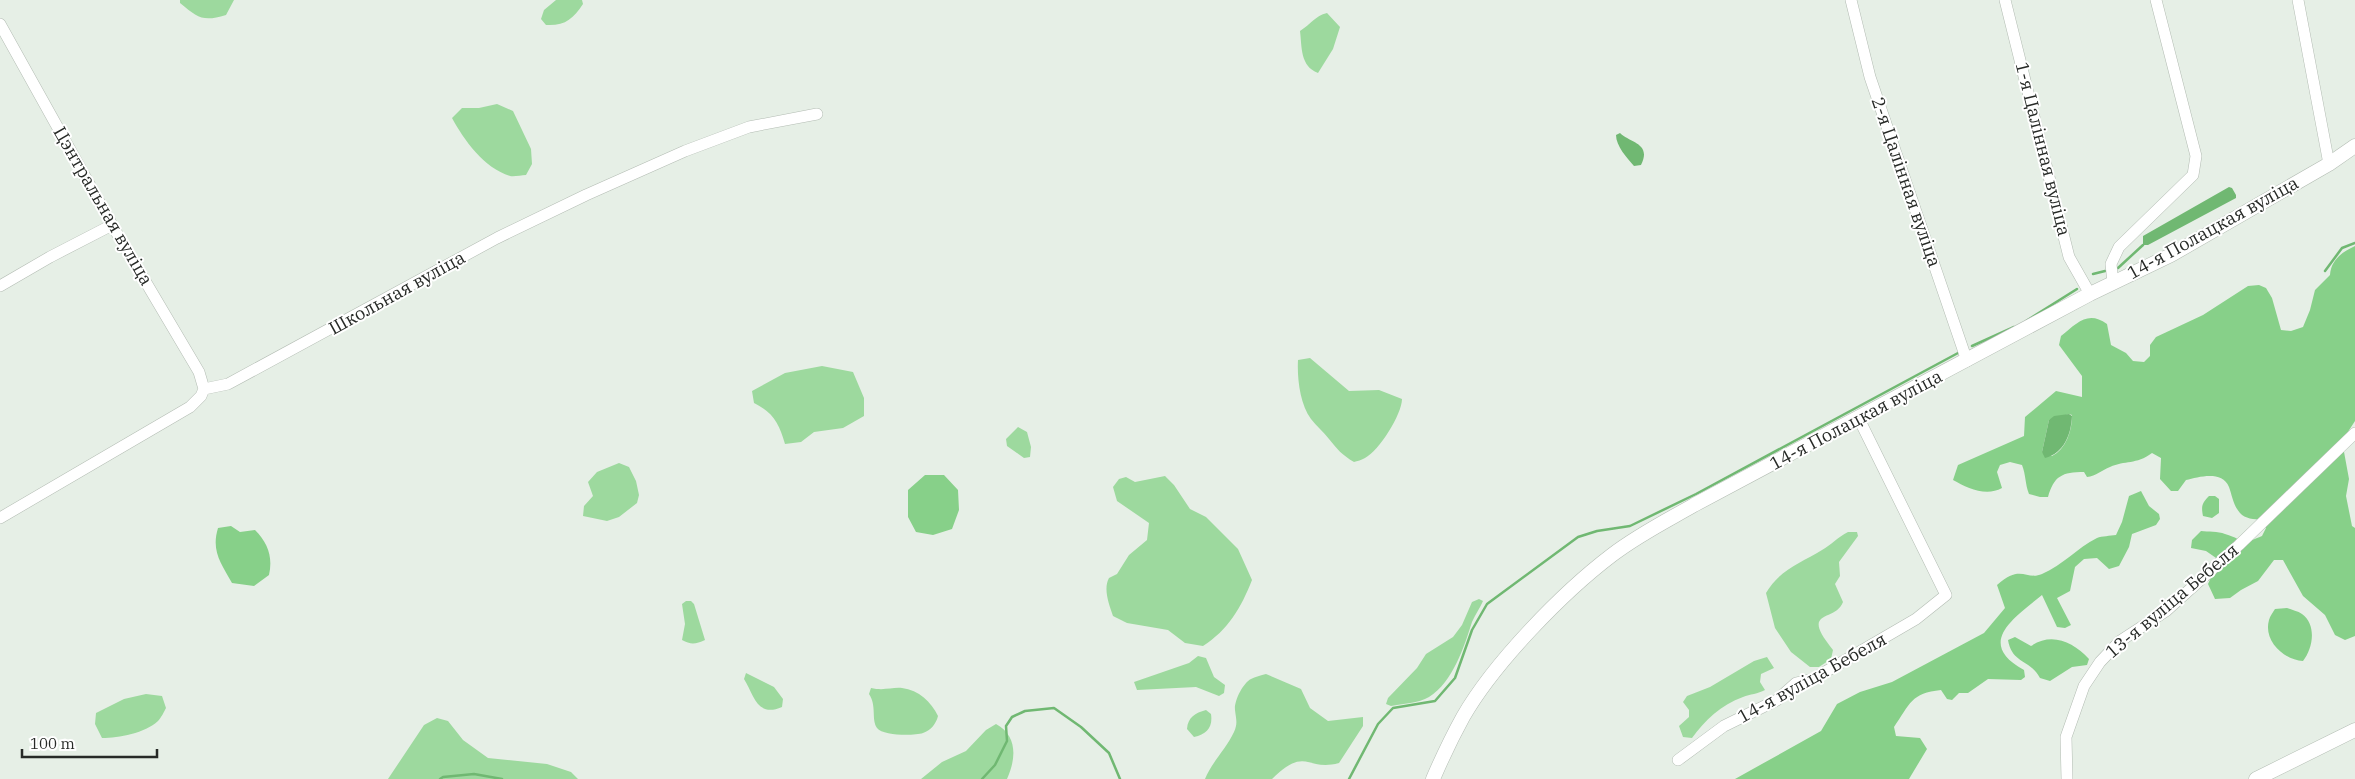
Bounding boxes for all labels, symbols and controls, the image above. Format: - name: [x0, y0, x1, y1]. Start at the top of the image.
- street label: 1-я Цалінная вуліца: [2011, 60, 2076, 238]
- street label: 2-я Цалінная вуліца: [1867, 94, 1946, 270]
- street label: Цэнтральная вуліца: [49, 122, 158, 290]
- street label: 14-я Полацкая вуліца: [2123, 171, 2303, 284]
- street label: Школьная вуліца: [325, 245, 469, 340]
- street label: 14-я Полацкая вуліца: [1766, 364, 1946, 475]
- street label: 13-я вуліца Бебеля: [2101, 538, 2243, 663]
- street label: 14-я вуліца Бебеля: [1733, 627, 1890, 728]
- scale bar: [22, 726, 158, 758]
- text: 100 m: [30, 734, 75, 753]

